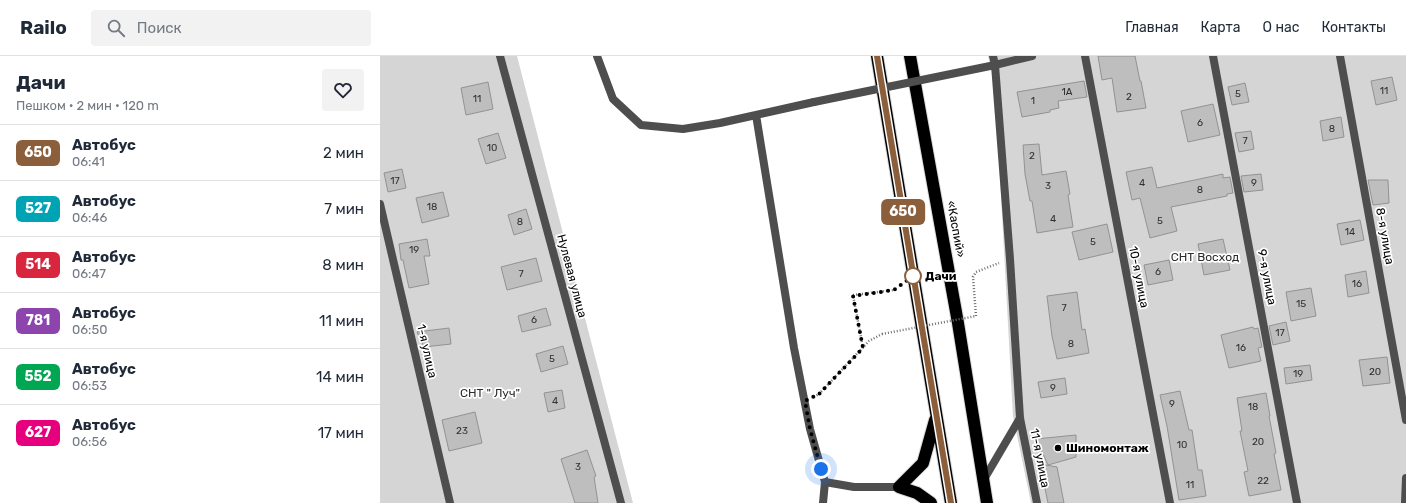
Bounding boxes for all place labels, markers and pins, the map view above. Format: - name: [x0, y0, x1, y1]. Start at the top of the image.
- marker: Дачи: [904, 267, 922, 285]
- place label: Дачи: [925, 269, 957, 283]
- place label: Шиномонтаж: [1066, 441, 1149, 455]
- marker: Шиномонтаж: [1053, 443, 1063, 453]

